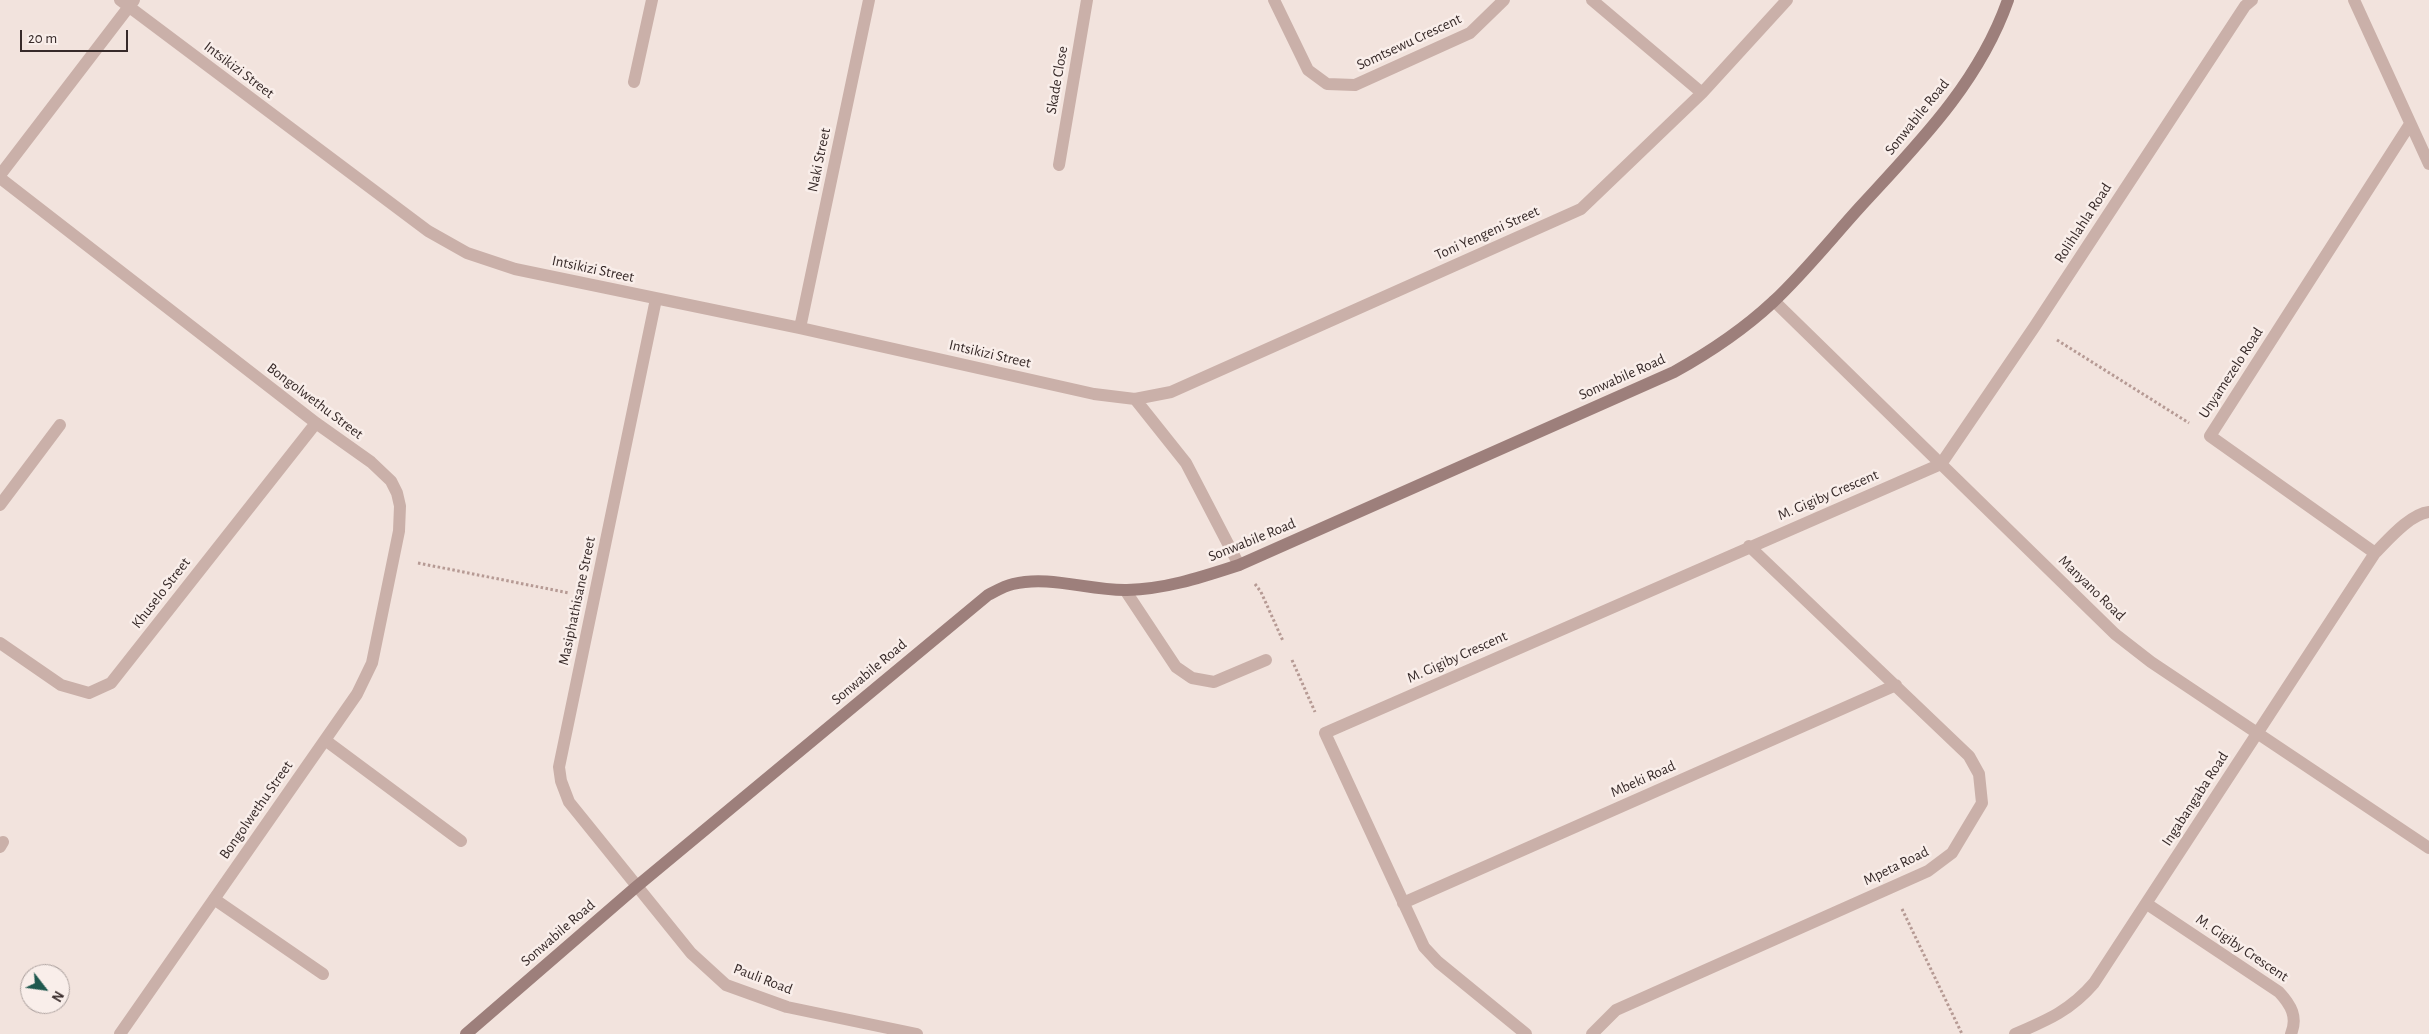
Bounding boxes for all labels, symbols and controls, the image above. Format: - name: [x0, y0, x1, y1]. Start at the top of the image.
- street label: Somtsewu Crescent: [1354, 10, 1464, 74]
- scale bar: [22, 20, 130, 52]
- text: 20 m: [28, 31, 57, 46]
- street label: Intsikizi Street: [200, 38, 278, 102]
- street label: Skade Close: [1042, 45, 1072, 115]
- street label: Sonwabile Road: [1881, 75, 1953, 159]
- street label: Naki Street: [803, 126, 835, 194]
- street label: Rolihlahla Road: [2050, 180, 2116, 266]
- street label: Toni Yengeni Street: [1432, 202, 1542, 264]
- street label: Intsikizi Street: [550, 252, 636, 286]
- street label: Unyamezelo Road: [2195, 324, 2267, 422]
- street label: Intsikizi Street: [947, 336, 1033, 372]
- street label: Sonwabile Road: [1576, 350, 1668, 404]
- street label: Bongolwethu Street: [263, 359, 367, 443]
- street label: M. Gigiby Crescent: [1775, 466, 1881, 524]
- street label: Sonwabile Road: [1206, 514, 1298, 566]
- street label: Masiphathisane Street: [555, 535, 599, 667]
- street label: Manyano Road: [2055, 552, 2129, 624]
- street label: Khuselo Street: [128, 554, 194, 632]
- street label: M. Gigiby Crescent: [1404, 627, 1510, 687]
- street label: Sonwabile Road: [828, 635, 910, 709]
- street label: Ingabangaba Road: [2158, 748, 2232, 850]
- street label: Bongolwethu Street: [215, 757, 297, 863]
- street label: Mbeki Road: [1608, 757, 1678, 801]
- street label: Mpeta Road: [1860, 842, 1932, 890]
- street label: Sonwabile Road: [517, 896, 599, 970]
- street label: M. Gigiby Crescent: [2192, 910, 2292, 986]
- street label: Pauli Road: [731, 960, 795, 998]
- north arrow: [20, 964, 70, 1014]
- text: N: [49, 988, 66, 1004]

